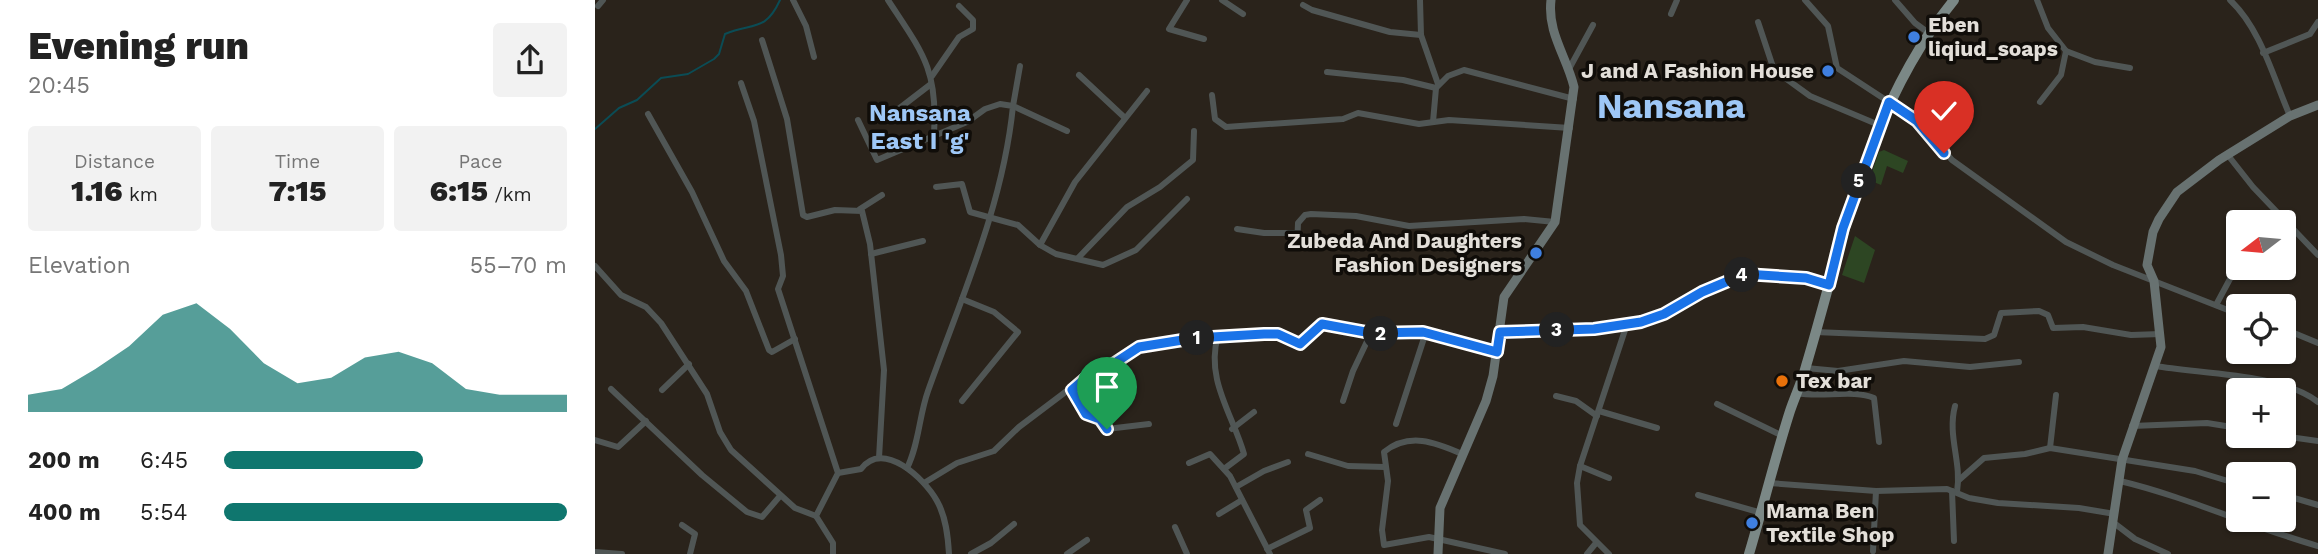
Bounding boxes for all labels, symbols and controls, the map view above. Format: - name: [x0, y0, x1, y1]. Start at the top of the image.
- place label: Eben liqiud_soaps: [1928, 12, 2058, 61]
- button: share: [493, 23, 567, 97]
- text: Evening run: [28, 24, 249, 68]
- marker: Eben liqiud_soaps: [1906, 29, 1922, 45]
- place label: J and A Fashion House: [1581, 58, 1814, 83]
- marker: J and A Fashion House: [1820, 63, 1836, 79]
- text: 20:45: [28, 72, 90, 99]
- pin: [1914, 81, 1974, 153]
- district label: Nansana: [1597, 85, 1746, 127]
- icon: check: [1925, 92, 1963, 130]
- district label: Nansana East I 'g': [869, 99, 971, 155]
- text: Distance: [74, 150, 155, 173]
- text: Time: [275, 150, 320, 173]
- text: Pace: [459, 150, 502, 173]
- pin: 5: [1841, 164, 1877, 198]
- text: 5: [1853, 169, 1864, 192]
- text: 1.16: [71, 173, 123, 208]
- text: 7:15: [268, 173, 327, 208]
- text: 6:15: [429, 173, 488, 208]
- text: km: [123, 183, 158, 206]
- text: /km: [488, 183, 532, 206]
- north arrow: [2226, 210, 2296, 280]
- map controls: [2226, 210, 2296, 532]
- place label: Zubeda And Daughters Fashion Designers: [1287, 228, 1522, 277]
- marker: Zubeda And Daughters Fashion Designers: [1528, 245, 1544, 261]
- text: Elevation: [28, 252, 131, 279]
- text: 55–70 m: [470, 252, 567, 279]
- pin: 4: [1725, 258, 1759, 292]
- text: 4: [1735, 263, 1748, 286]
- button: locate: [2226, 294, 2296, 364]
- pin: 3: [1539, 312, 1574, 348]
- pin: 2: [1363, 316, 1399, 352]
- text: 3: [1551, 318, 1562, 341]
- pin: 1: [1179, 320, 1215, 356]
- text: 2: [1375, 322, 1386, 345]
- text: 1: [1192, 326, 1201, 349]
- pin: [1077, 357, 1137, 429]
- icon: arrive: [1088, 368, 1126, 406]
- place label: Tex bar: [1796, 368, 1872, 393]
- marker: Tex bar: [1774, 373, 1790, 389]
- button: +: [2226, 378, 2296, 448]
- text: 200 m: [28, 447, 100, 474]
- text: 6:45: [140, 447, 188, 474]
- button: −: [2226, 462, 2296, 532]
- place label: Mama Ben Textile Shop: [1766, 498, 1894, 547]
- text: 400 m: [28, 499, 101, 526]
- text: 5:54: [140, 499, 188, 526]
- marker: Mama Ben Textile Shop: [1744, 515, 1760, 531]

